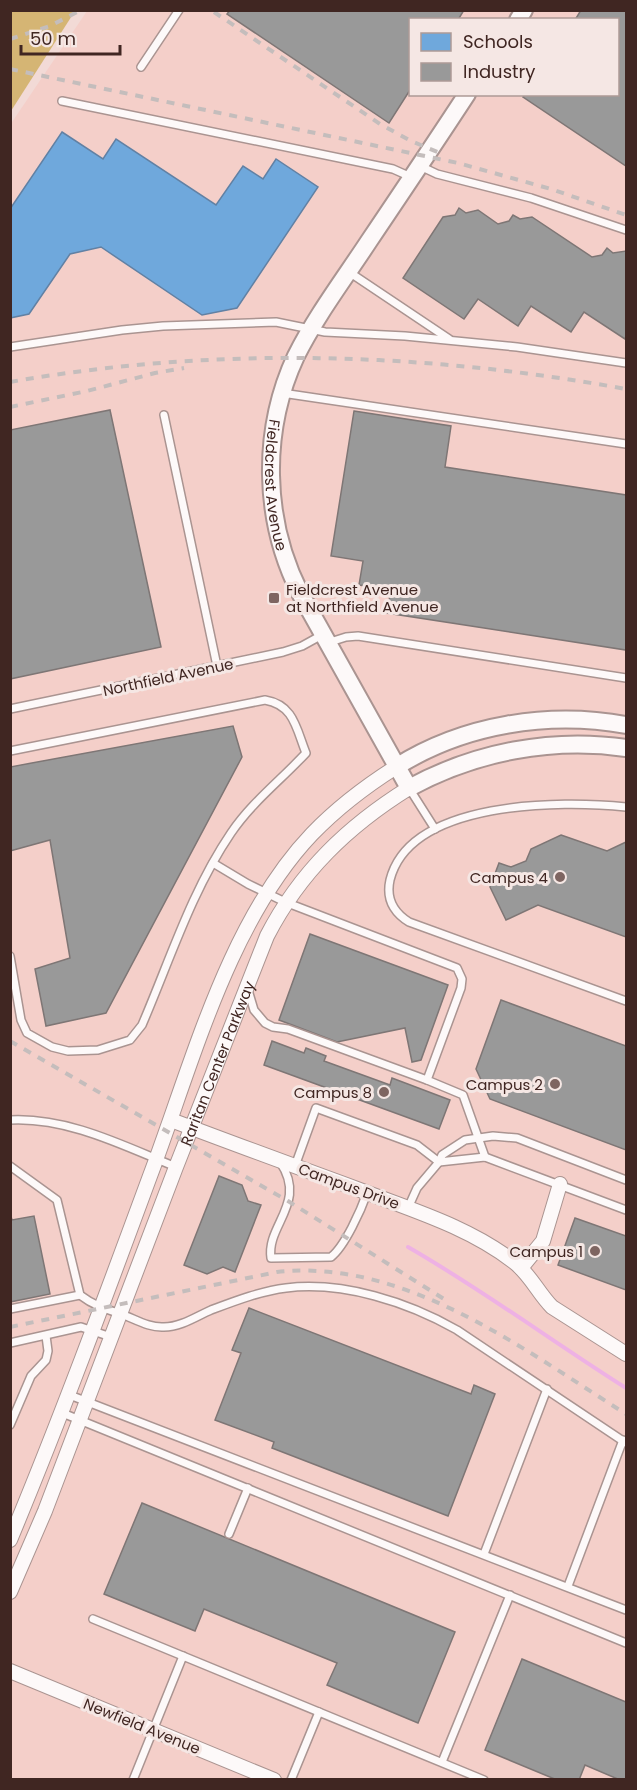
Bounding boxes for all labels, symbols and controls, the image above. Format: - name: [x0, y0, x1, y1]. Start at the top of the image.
- scale bar: [21, 18, 120, 56]
- legend: [409, 18, 619, 96]
- text: 50 m: [30, 26, 76, 51]
- text: Schools: [463, 29, 533, 54]
- text: Industry: [463, 59, 535, 84]
- street label: Fieldcrest Avenue: [260, 418, 293, 553]
- place label: Fieldcrest Avenue at Northfield Avenue: [286, 579, 439, 617]
- marker: Fieldcrest Avenue at Northfield Avenue: [267, 591, 281, 605]
- street label: Northfield Avenue: [101, 653, 235, 701]
- place label: Campus 4: [470, 867, 548, 888]
- marker: Campus 4: [553, 870, 567, 884]
- street label: Raritan Center Parkway: [175, 977, 259, 1149]
- place label: Campus 2: [466, 1074, 543, 1095]
- marker: Campus 2: [548, 1077, 562, 1091]
- place label: Campus 8: [294, 1082, 372, 1103]
- marker: Campus 8: [377, 1085, 391, 1099]
- street label: Campus Drive: [295, 1158, 403, 1214]
- place label: Campus 1: [509, 1241, 583, 1262]
- marker: Campus 1: [588, 1244, 602, 1258]
- street label: Newfield Avenue: [80, 1693, 204, 1759]

